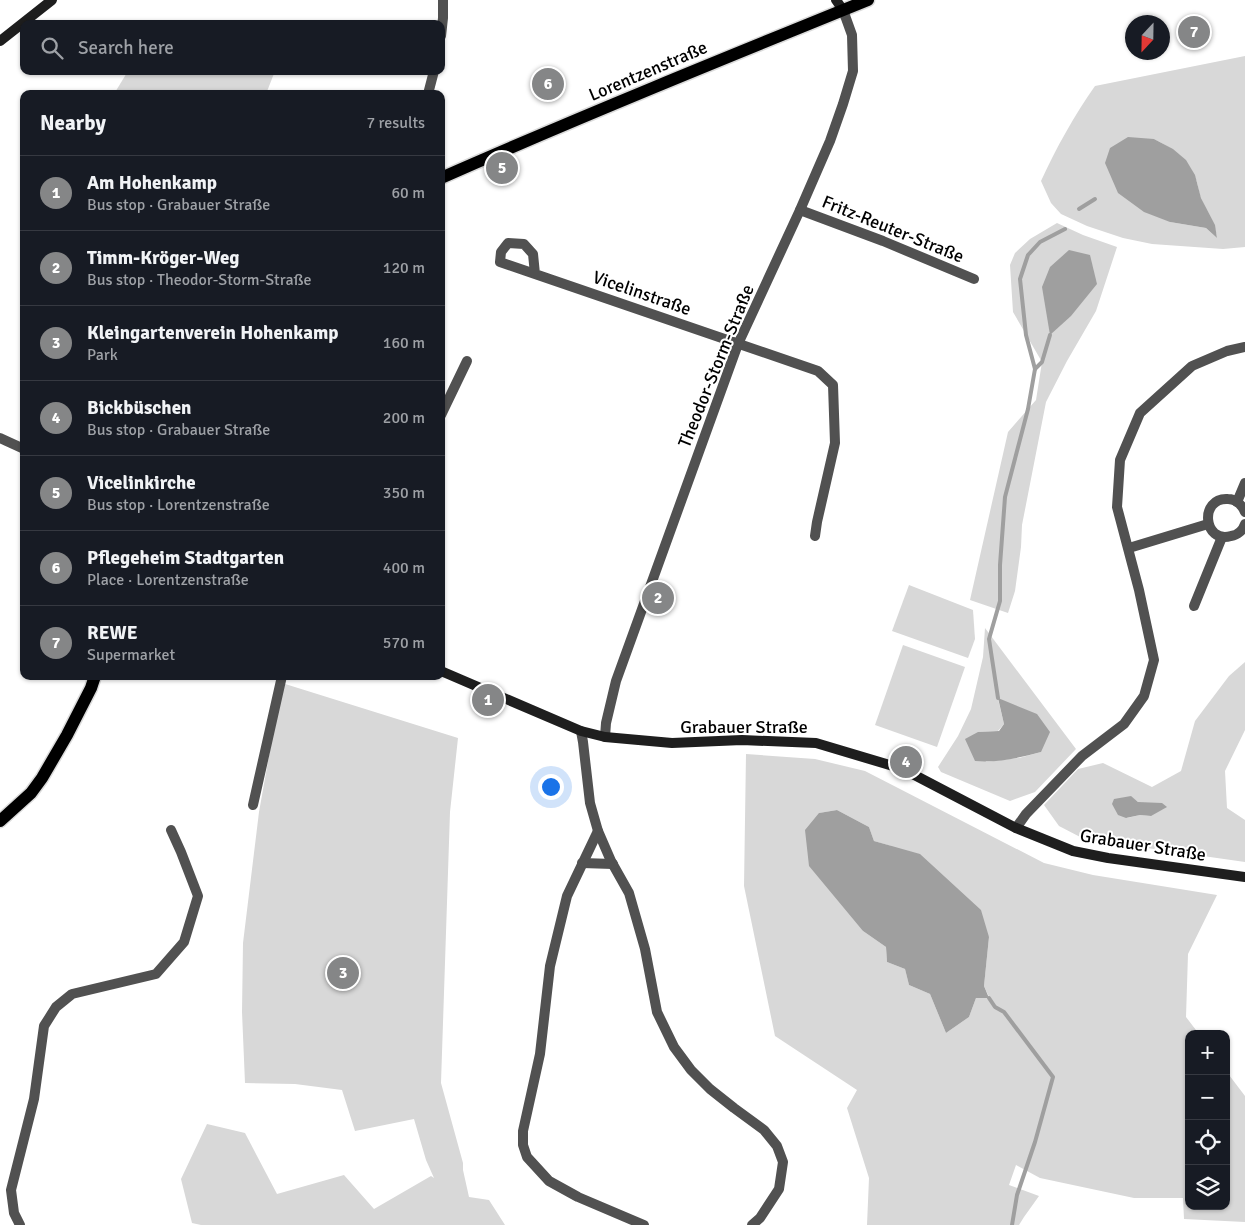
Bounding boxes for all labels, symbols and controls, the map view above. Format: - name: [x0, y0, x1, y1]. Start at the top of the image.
- pin: 7: [1178, 13, 1210, 51]
- north arrow: [1125, 15, 1170, 60]
- search box: [20, 20, 445, 75]
- icon: search: [38, 34, 66, 62]
- text: Search here: [78, 36, 174, 60]
- street label: Lorentzenstraße: [585, 36, 711, 106]
- pin: 6: [532, 65, 564, 103]
- text: Nearby: [40, 110, 106, 136]
- text: 7 results: [366, 113, 425, 133]
- pin: 5: [486, 149, 518, 187]
- text: Am Hohenkamp: [87, 171, 217, 195]
- text: 1: [52, 183, 60, 203]
- text: 60 m: [391, 183, 425, 203]
- street label: Fritz-Reuter-Straße: [819, 191, 967, 267]
- text: Bus stop · Grabauer Straße: [87, 195, 270, 215]
- text: Timm-Kröger-Weg: [87, 246, 240, 270]
- text: 2: [52, 258, 60, 278]
- text: 120 m: [383, 258, 425, 278]
- street label: Vicelinstraße: [590, 266, 694, 320]
- text: Bus stop · Theodor-Storm-Straße: [87, 270, 312, 290]
- street label: Theodor-Storm-Straße: [673, 281, 759, 451]
- text: Kleingartenverein Hohenkamp: [87, 321, 339, 345]
- text: 3: [52, 333, 60, 353]
- text: 160 m: [383, 333, 425, 353]
- text: Park: [87, 345, 118, 365]
- text: Bickbüschen: [87, 396, 191, 420]
- text: 4: [52, 408, 60, 428]
- text: 200 m: [383, 408, 425, 428]
- text: Bus stop · Grabauer Straße: [87, 420, 270, 440]
- text: Vicelinkirche: [87, 471, 196, 495]
- text: 5: [52, 483, 60, 503]
- text: 350 m: [383, 483, 425, 503]
- text: Bus stop · Lorentzenstraße: [87, 495, 270, 515]
- text: Pflegeheim Stadtgarten: [87, 546, 284, 570]
- text: 6: [52, 558, 60, 578]
- text: 400 m: [383, 558, 425, 578]
- text: Place · Lorentzenstraße: [87, 570, 249, 590]
- pin: 2: [642, 579, 674, 617]
- text: REWE: [87, 621, 138, 645]
- text: 7: [52, 633, 60, 653]
- text: 570 m: [383, 633, 425, 653]
- text: Supermarket: [87, 645, 175, 665]
- pin: 1: [472, 681, 504, 719]
- street label: Grabauer Straße: [680, 716, 808, 738]
- pin: 4: [890, 743, 922, 781]
- your location: [538, 774, 564, 800]
- street label: Grabauer Straße: [1078, 824, 1208, 866]
- pin: 3: [327, 954, 359, 992]
- map controls: [1185, 1030, 1230, 1210]
- button: +: [1185, 1030, 1230, 1075]
- button: −: [1185, 1075, 1230, 1120]
- button: locate: [1185, 1120, 1230, 1165]
- button: layers: [1185, 1165, 1230, 1210]

